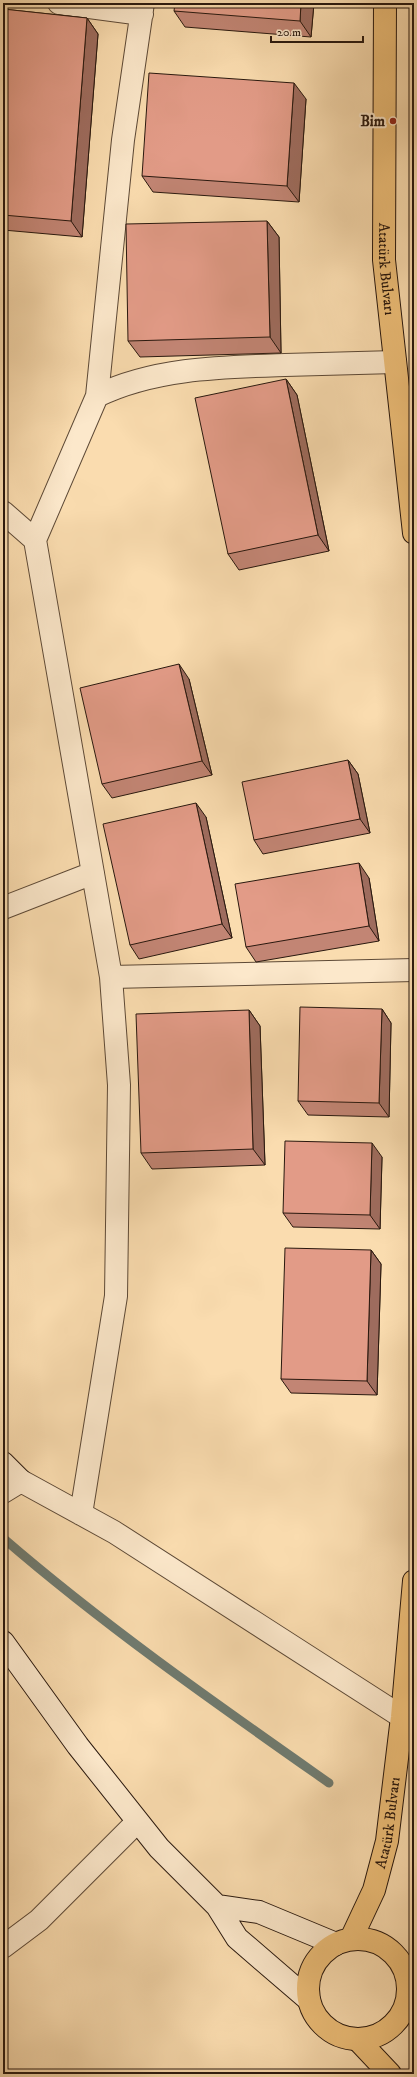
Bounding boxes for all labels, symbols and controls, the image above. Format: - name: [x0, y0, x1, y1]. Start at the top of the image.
- scale bar: [271, 18, 363, 44]
- text: 20 m: [277, 25, 301, 40]
- place label: Bim: [360, 112, 386, 131]
- marker: Bim: [388, 116, 398, 126]
- street label: Atatürk Bulvarı: [374, 223, 399, 316]
- street label: Atatürk Bulvarı: [371, 1776, 405, 1871]

